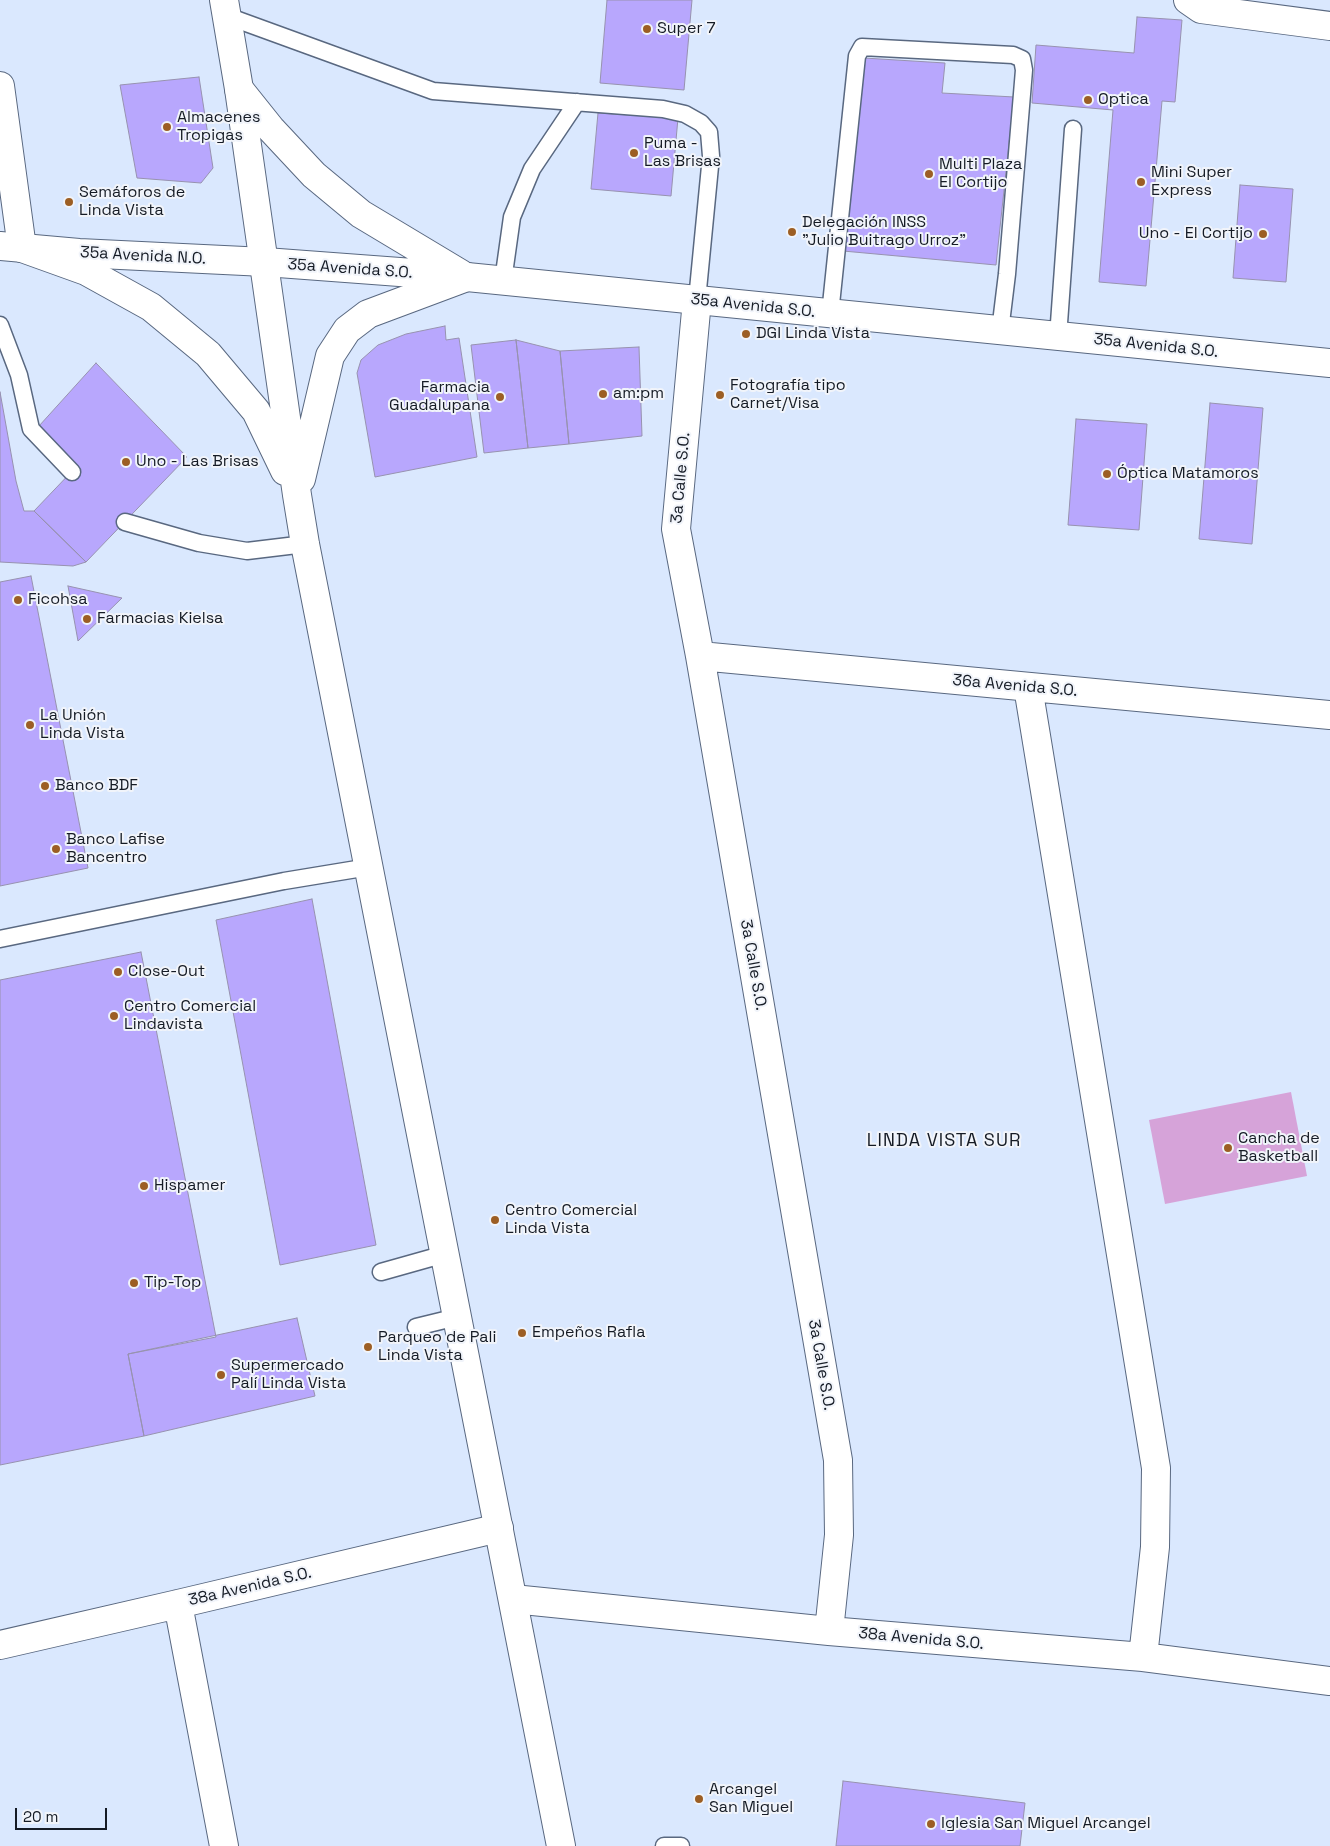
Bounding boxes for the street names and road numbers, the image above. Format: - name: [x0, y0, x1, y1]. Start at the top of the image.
- street label: 35a Avenida N.O.: [80, 243, 206, 269]
- street label: 35a Avenida S.O.: [287, 255, 413, 283]
- street label: 35a Avenida S.O.: [690, 290, 816, 322]
- street label: 35a Avenida S.O.: [1093, 330, 1219, 362]
- street label: 3a Calle S.O.: [667, 431, 695, 525]
- street label: 36a Avenida S.O.: [952, 671, 1078, 701]
- street label: 3a Calle S.O.: [736, 918, 770, 1012]
- street label: 3a Calle S.O.: [804, 1318, 838, 1412]
- street label: 38a Avenida S.O.: [187, 1564, 313, 1610]
- street label: 38a Avenida S.O.: [858, 1624, 984, 1654]

